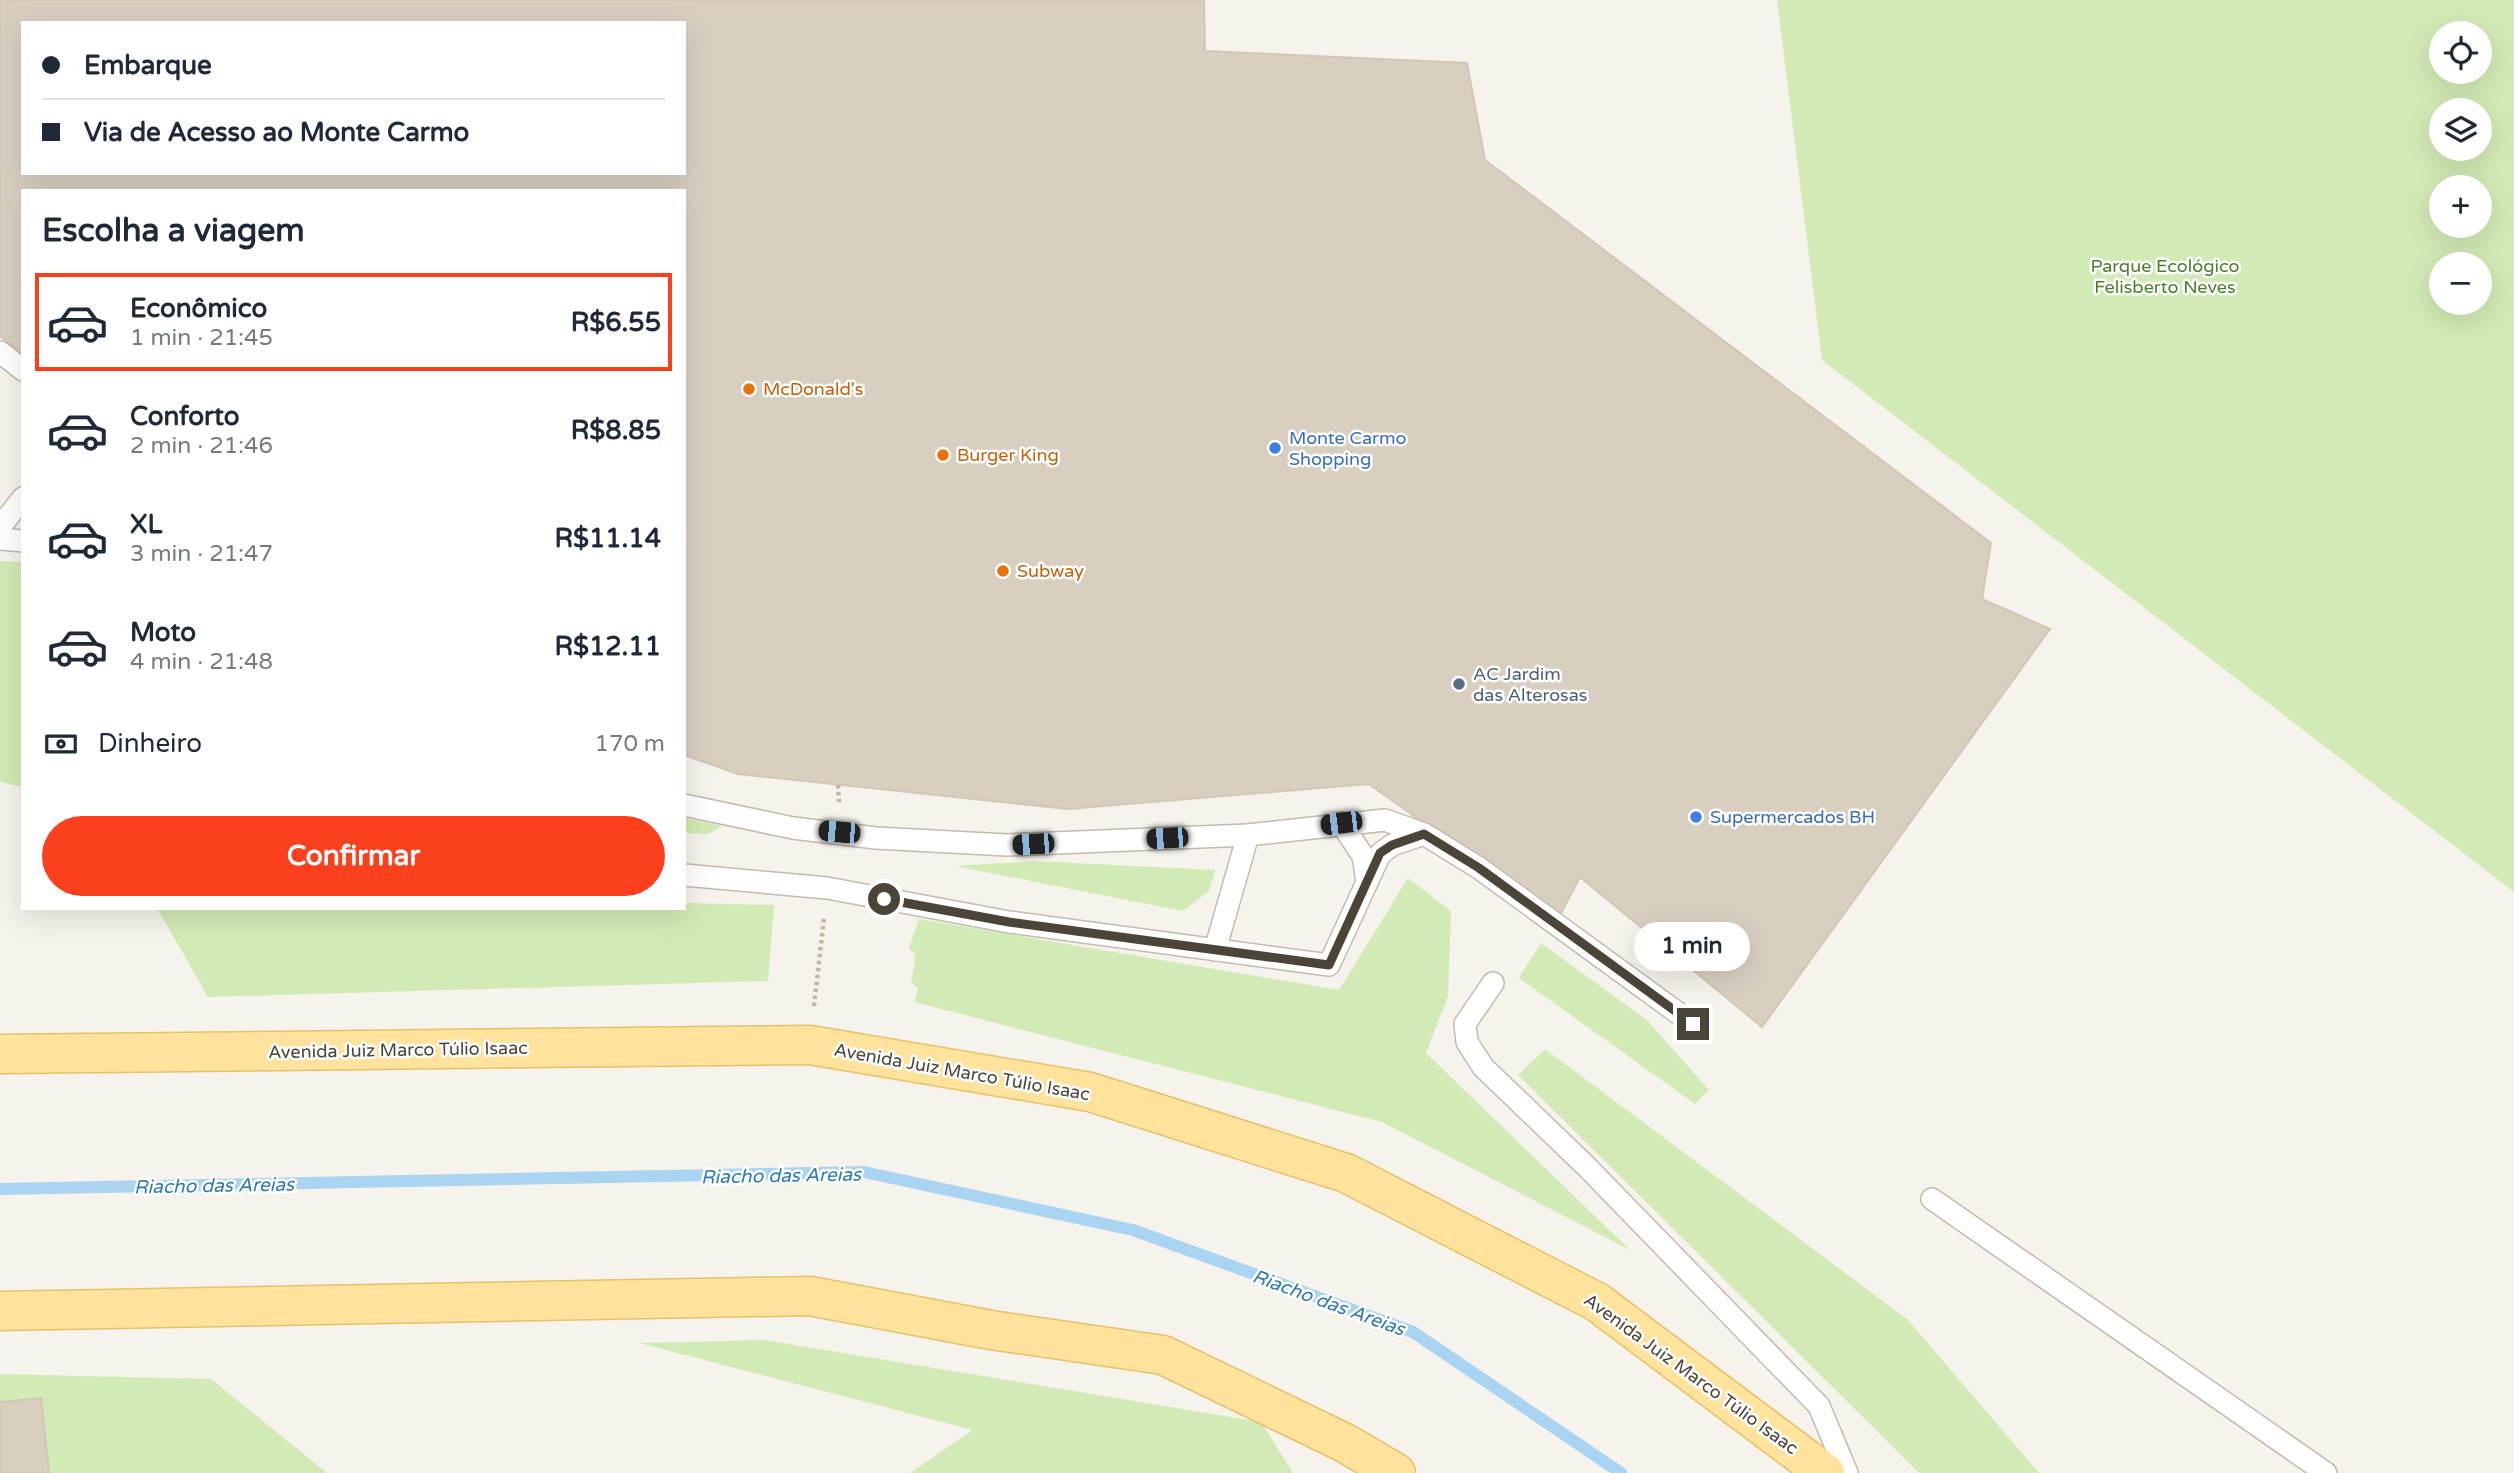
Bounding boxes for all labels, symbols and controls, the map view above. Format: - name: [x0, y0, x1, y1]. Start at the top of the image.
- map controls: [2429, 21, 2492, 315]
- button: locate: [2429, 21, 2492, 84]
- text: Embarque: [84, 50, 212, 81]
- button: layers: [2429, 98, 2492, 161]
- text: Via de Acesso ao Monte Carmo: [84, 117, 469, 148]
- button: +: [2429, 175, 2492, 238]
- text: Escolha a viagem: [42, 212, 305, 250]
- button: −: [2429, 252, 2492, 315]
- park label: Parque Ecológico Felisberto Neves: [2091, 255, 2240, 298]
- icon: car: [46, 291, 109, 354]
- text: Econômico: [130, 293, 267, 324]
- text: R$6.55: [571, 307, 661, 338]
- text: 1 min · 21:45: [130, 324, 273, 352]
- place label: McDonald's: [763, 378, 863, 400]
- marker: McDonald's: [741, 381, 757, 397]
- icon: car: [46, 399, 109, 462]
- text: Conforto: [130, 401, 239, 432]
- text: R$8.85: [571, 415, 661, 446]
- place label: Monte Carmo Shopping: [1289, 427, 1406, 470]
- text: 2 min · 21:46: [130, 432, 273, 460]
- marker: Monte Carmo Shopping: [1267, 440, 1283, 456]
- place label: Burger King: [957, 444, 1059, 466]
- marker: Burger King: [935, 447, 951, 463]
- icon: car: [46, 507, 109, 570]
- text: XL: [130, 509, 162, 540]
- text: R$11.14: [554, 523, 661, 554]
- text: 3 min · 21:47: [130, 540, 273, 568]
- place label: Subway: [1017, 560, 1084, 582]
- marker: Subway: [995, 563, 1011, 579]
- icon: car: [46, 615, 109, 678]
- text: Moto: [130, 617, 196, 648]
- text: R$12.11: [554, 631, 661, 662]
- text: 4 min · 21:48: [130, 648, 273, 676]
- place label: AC Jardim das Alterosas: [1473, 663, 1588, 706]
- marker: AC Jardim das Alterosas: [1451, 676, 1467, 692]
- icon: cash: [42, 725, 80, 763]
- text: Dinheiro: [98, 728, 202, 759]
- text: 170 m: [595, 730, 665, 758]
- place label: Supermercados BH: [1710, 806, 1875, 828]
- marker: Supermercados BH: [1688, 809, 1704, 825]
- car: [1319, 810, 1364, 836]
- button: Confirmar: [42, 816, 665, 896]
- car: [818, 820, 861, 844]
- car: [1146, 826, 1189, 850]
- car: [1012, 832, 1055, 856]
- route start: [868, 883, 900, 915]
- callout: 1 min: [1635, 922, 1751, 972]
- text: 1 min: [1661, 932, 1723, 960]
- route end: [1677, 1008, 1709, 1040]
- street label: Avenida Juiz Marco Túlio Isaac: [268, 1037, 528, 1063]
- street label: Avenida Juiz Marco Túlio Isaac: [832, 1039, 1092, 1105]
- water label: Riacho das Areias: [701, 1164, 863, 1188]
- water label: Riacho das Areias: [134, 1174, 296, 1198]
- water label: Riacho das Areias: [1250, 1265, 1409, 1341]
- street label: Avenida Juiz Marco Túlio Isaac: [1580, 1289, 1802, 1459]

